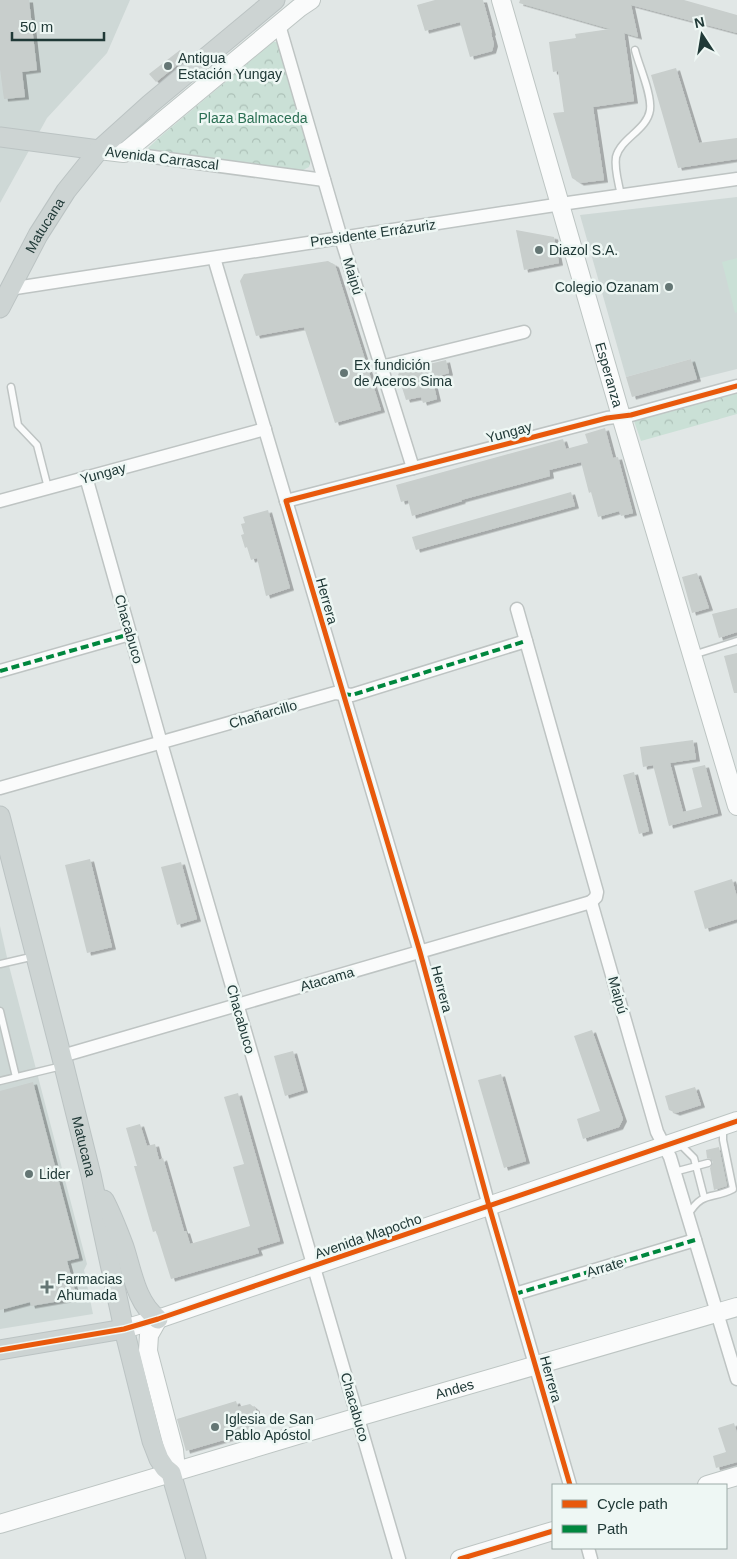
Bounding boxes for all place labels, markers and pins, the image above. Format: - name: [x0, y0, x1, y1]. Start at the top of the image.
- place label: Antigua Estación Yungay: [178, 50, 282, 82]
- marker: Antigua Estación Yungay: [162, 60, 174, 72]
- place label: Diazol S.A.: [549, 242, 618, 258]
- marker: Diazol S.A.: [533, 244, 545, 256]
- place label: Colegio Ozanam: [555, 279, 659, 295]
- marker: Colegio Ozanam: [663, 281, 675, 293]
- place label: Ex fundición de Aceros Sima: [354, 357, 452, 389]
- marker: Ex fundición de Aceros Sima: [338, 367, 350, 379]
- place label: Lider: [39, 1166, 70, 1182]
- marker: Lider: [23, 1168, 35, 1180]
- place label: Farmacias Ahumada: [57, 1271, 122, 1303]
- marker: Farmacias Ahumada: [41, 1281, 53, 1293]
- place label: Iglesia de San Pablo Apóstol: [225, 1411, 314, 1443]
- marker: Iglesia de San Pablo Apóstol: [209, 1421, 221, 1433]

